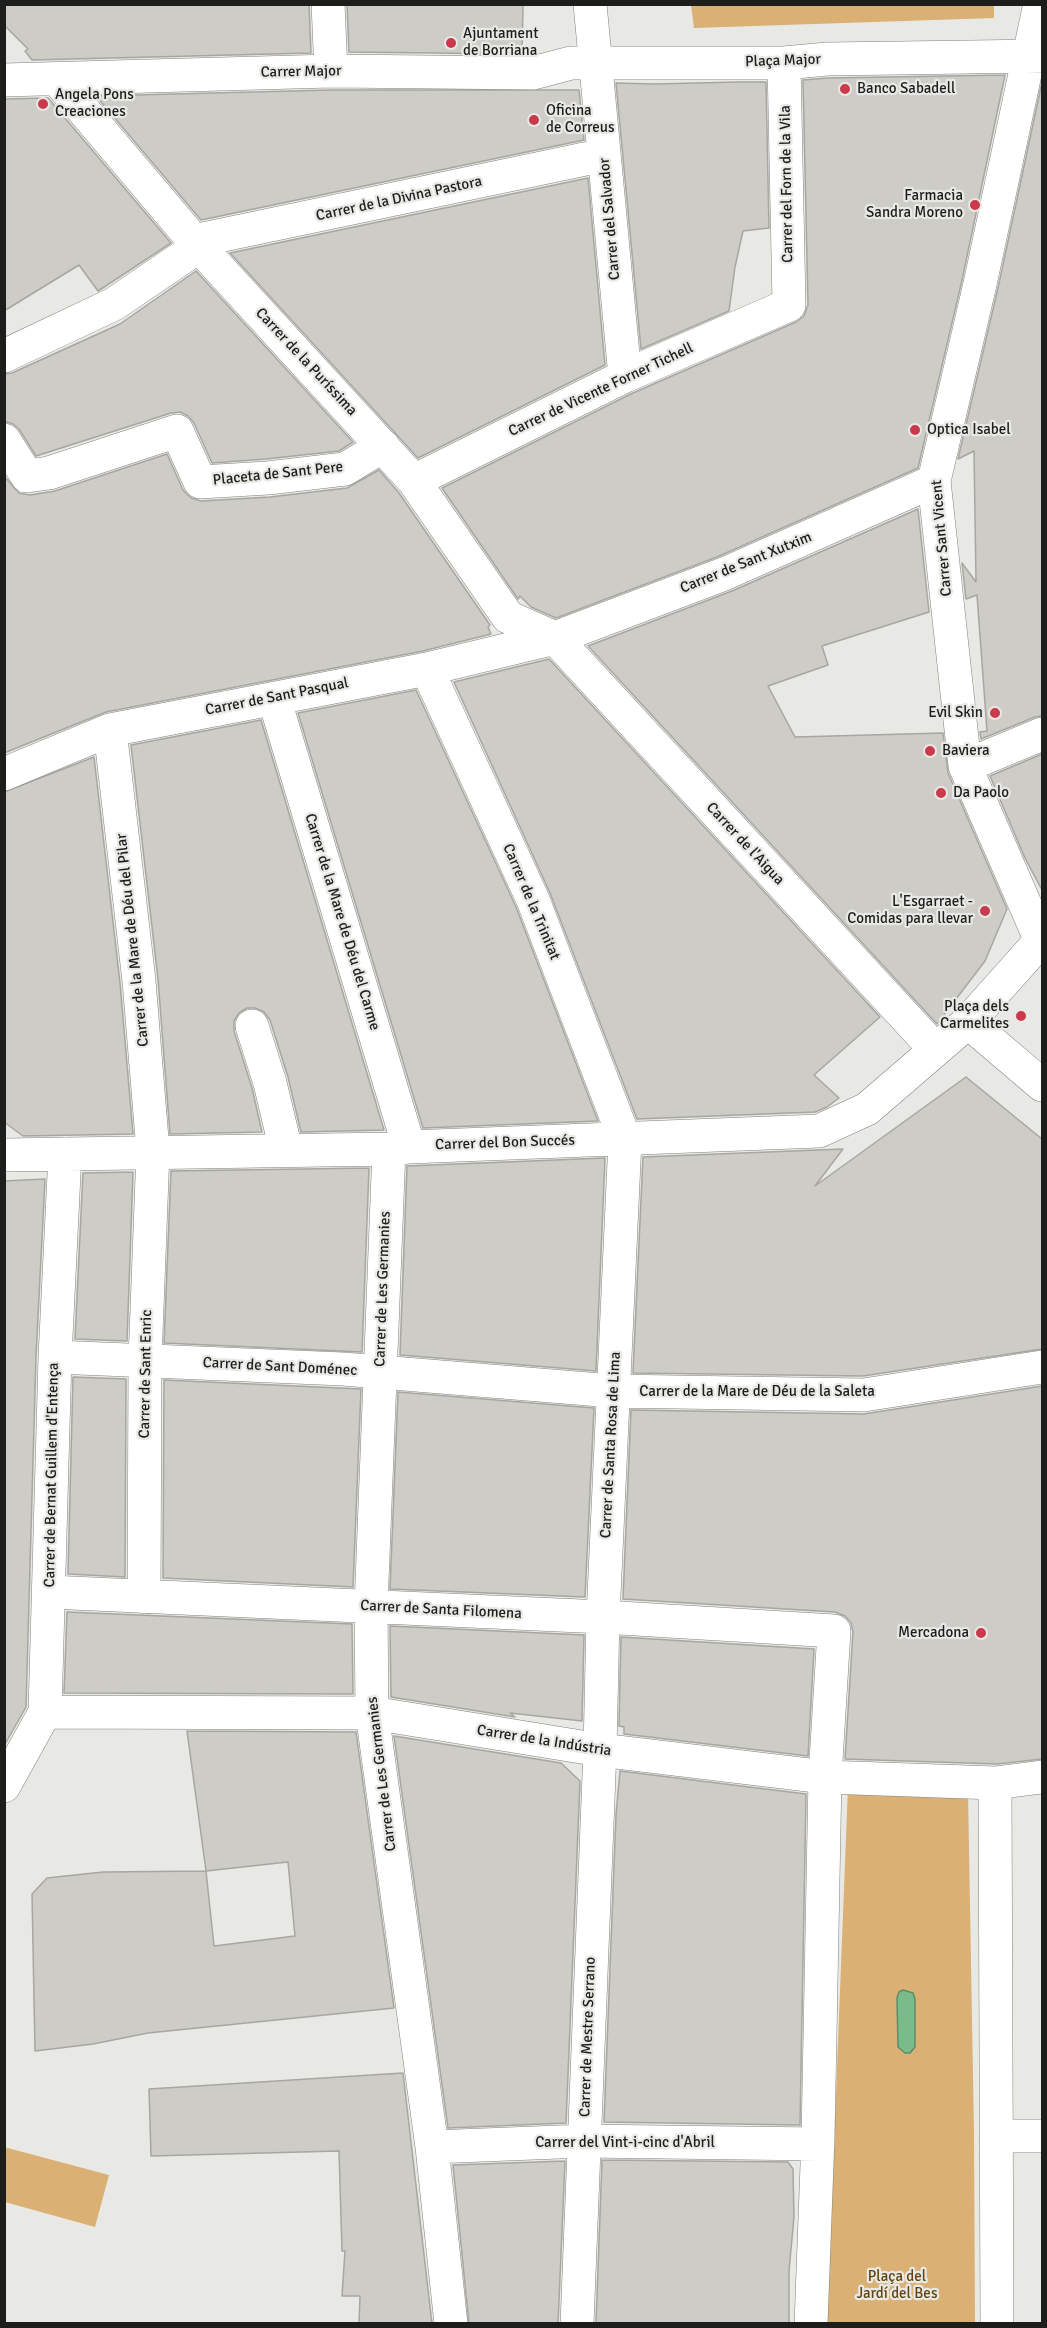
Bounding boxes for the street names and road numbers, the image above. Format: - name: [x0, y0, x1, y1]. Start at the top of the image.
- street label: Plaça Major: [745, 51, 821, 71]
- street label: Carrer Major: [260, 62, 342, 82]
- street label: Carrer del Forn de la Vila: [777, 105, 797, 263]
- street label: Carrer del Salvador: [596, 157, 624, 281]
- street label: Carrer de la Divina Pastora: [314, 173, 484, 225]
- street label: Carrer de la Puríssima: [251, 304, 361, 420]
- street label: Carrer de Vicente Forner Tichell: [506, 339, 696, 441]
- street label: Placeta de Sant Pere: [212, 458, 344, 490]
- street label: Carrer Sant Vicent: [928, 479, 956, 597]
- street label: Carrer de Sant Xutxim: [678, 528, 814, 598]
- street label: Carrer de Sant Pasqual: [204, 674, 350, 720]
- street label: Carrer de l'Aigua: [702, 799, 788, 889]
- street label: Carrer de la Mare de Déu del Carme: [300, 811, 384, 1033]
- street label: Carrer de la Mare de Déu del Pilar: [113, 833, 153, 1047]
- street label: Carrer de la Trinitat: [498, 841, 564, 963]
- street label: Carrer del Bon Succés: [435, 1132, 575, 1154]
- street label: Carrer de Les Germanies: [371, 1211, 395, 1367]
- street label: Carrer de Sant Enric: [136, 1310, 156, 1438]
- street label: Carrer de Santa Rosa de Lima: [597, 1351, 625, 1539]
- street label: Carrer de Sant Doménec: [202, 1354, 358, 1380]
- street label: Carrer de Bernat Guillem d'Entença: [41, 1362, 63, 1588]
- street label: Carrer de la Mare de Déu de la Saleta: [639, 1383, 875, 1401]
- street label: Carrer de Santa Filomena: [360, 1597, 522, 1623]
- street label: Carrer de Les Germanies: [364, 1696, 400, 1852]
- street label: Carrer de la Indústria: [476, 1721, 612, 1761]
- street label: Carrer de Mestre Serrano: [576, 1957, 600, 2117]
- street label: Carrer del Vint-i-cinc d'Abril: [535, 2134, 715, 2152]

